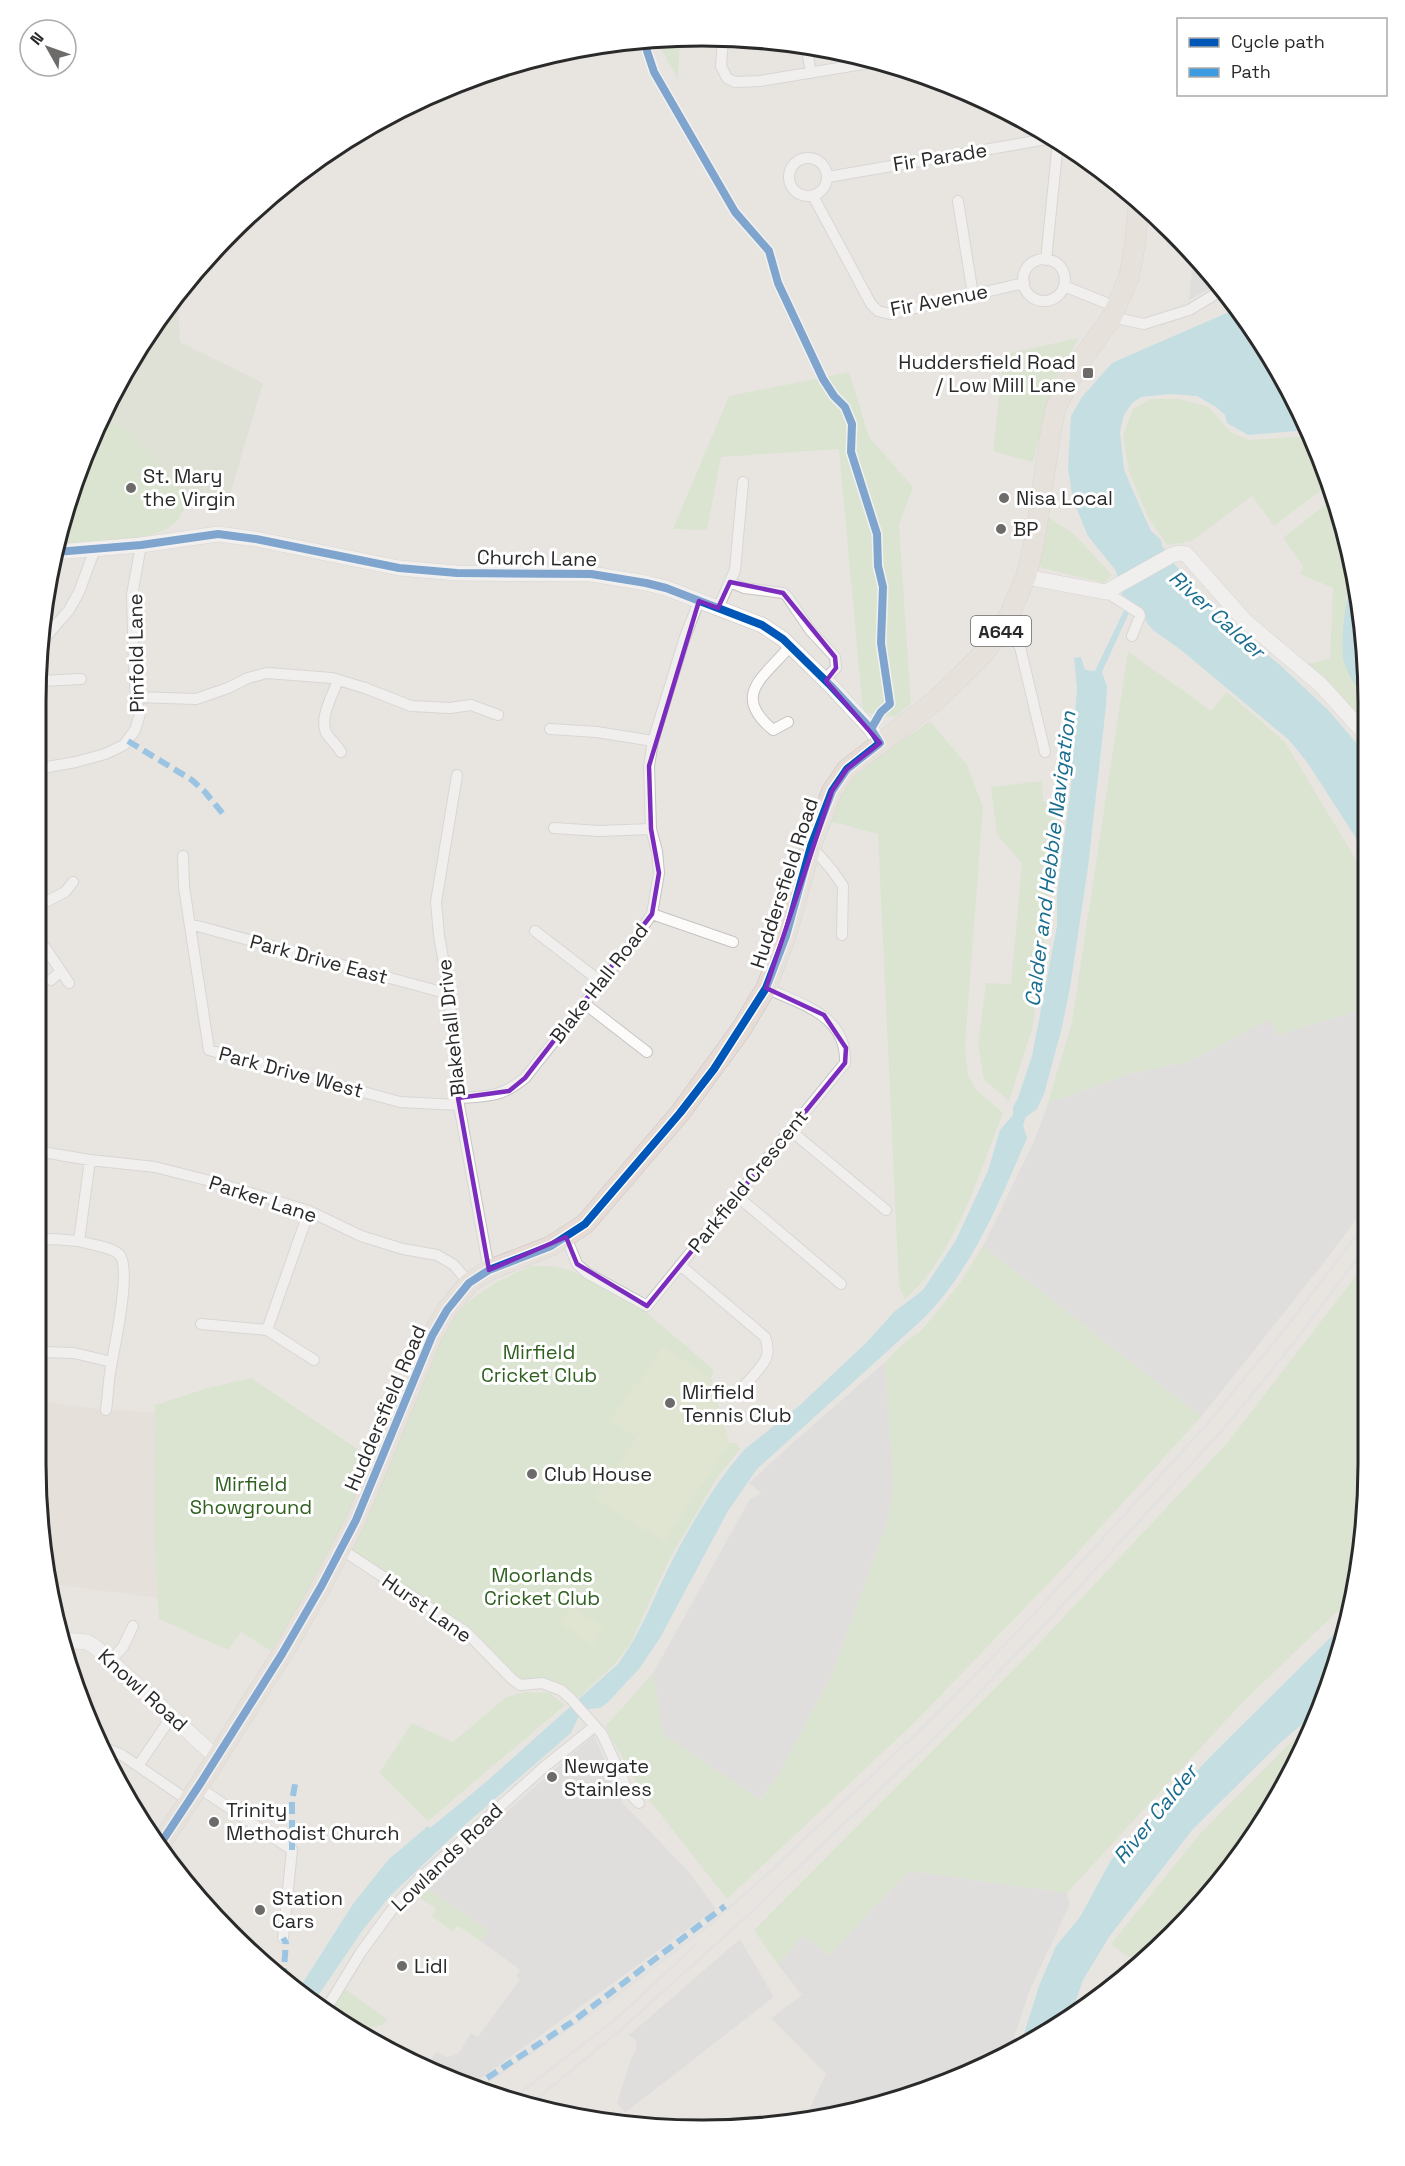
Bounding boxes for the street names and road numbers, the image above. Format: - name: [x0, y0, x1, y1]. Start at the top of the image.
- street label: Fir Parade: [891, 137, 989, 177]
- street label: Fir Avenue: [888, 278, 990, 322]
- street label: Church Lane: [477, 544, 597, 572]
- street label: Pinfold Lane: [122, 593, 150, 713]
- road number: A644: [971, 616, 1031, 646]
- street label: Huddersfield Road: [744, 794, 824, 972]
- street label: Blake Hall Road: [544, 918, 654, 1048]
- street label: Park Drive East: [247, 928, 391, 990]
- street label: Blakehall Drive: [431, 958, 471, 1098]
- street label: Park Drive West: [216, 1040, 366, 1104]
- street label: Parkfield Crescent: [682, 1104, 814, 1258]
- street label: Parker Lane: [206, 1169, 320, 1229]
- street label: Huddersfield Road: [338, 1321, 432, 1495]
- street label: Hurst Lane: [377, 1568, 477, 1648]
- street label: Knowl Road: [93, 1643, 193, 1737]
- street label: Lowlands Road: [386, 1797, 508, 1917]

